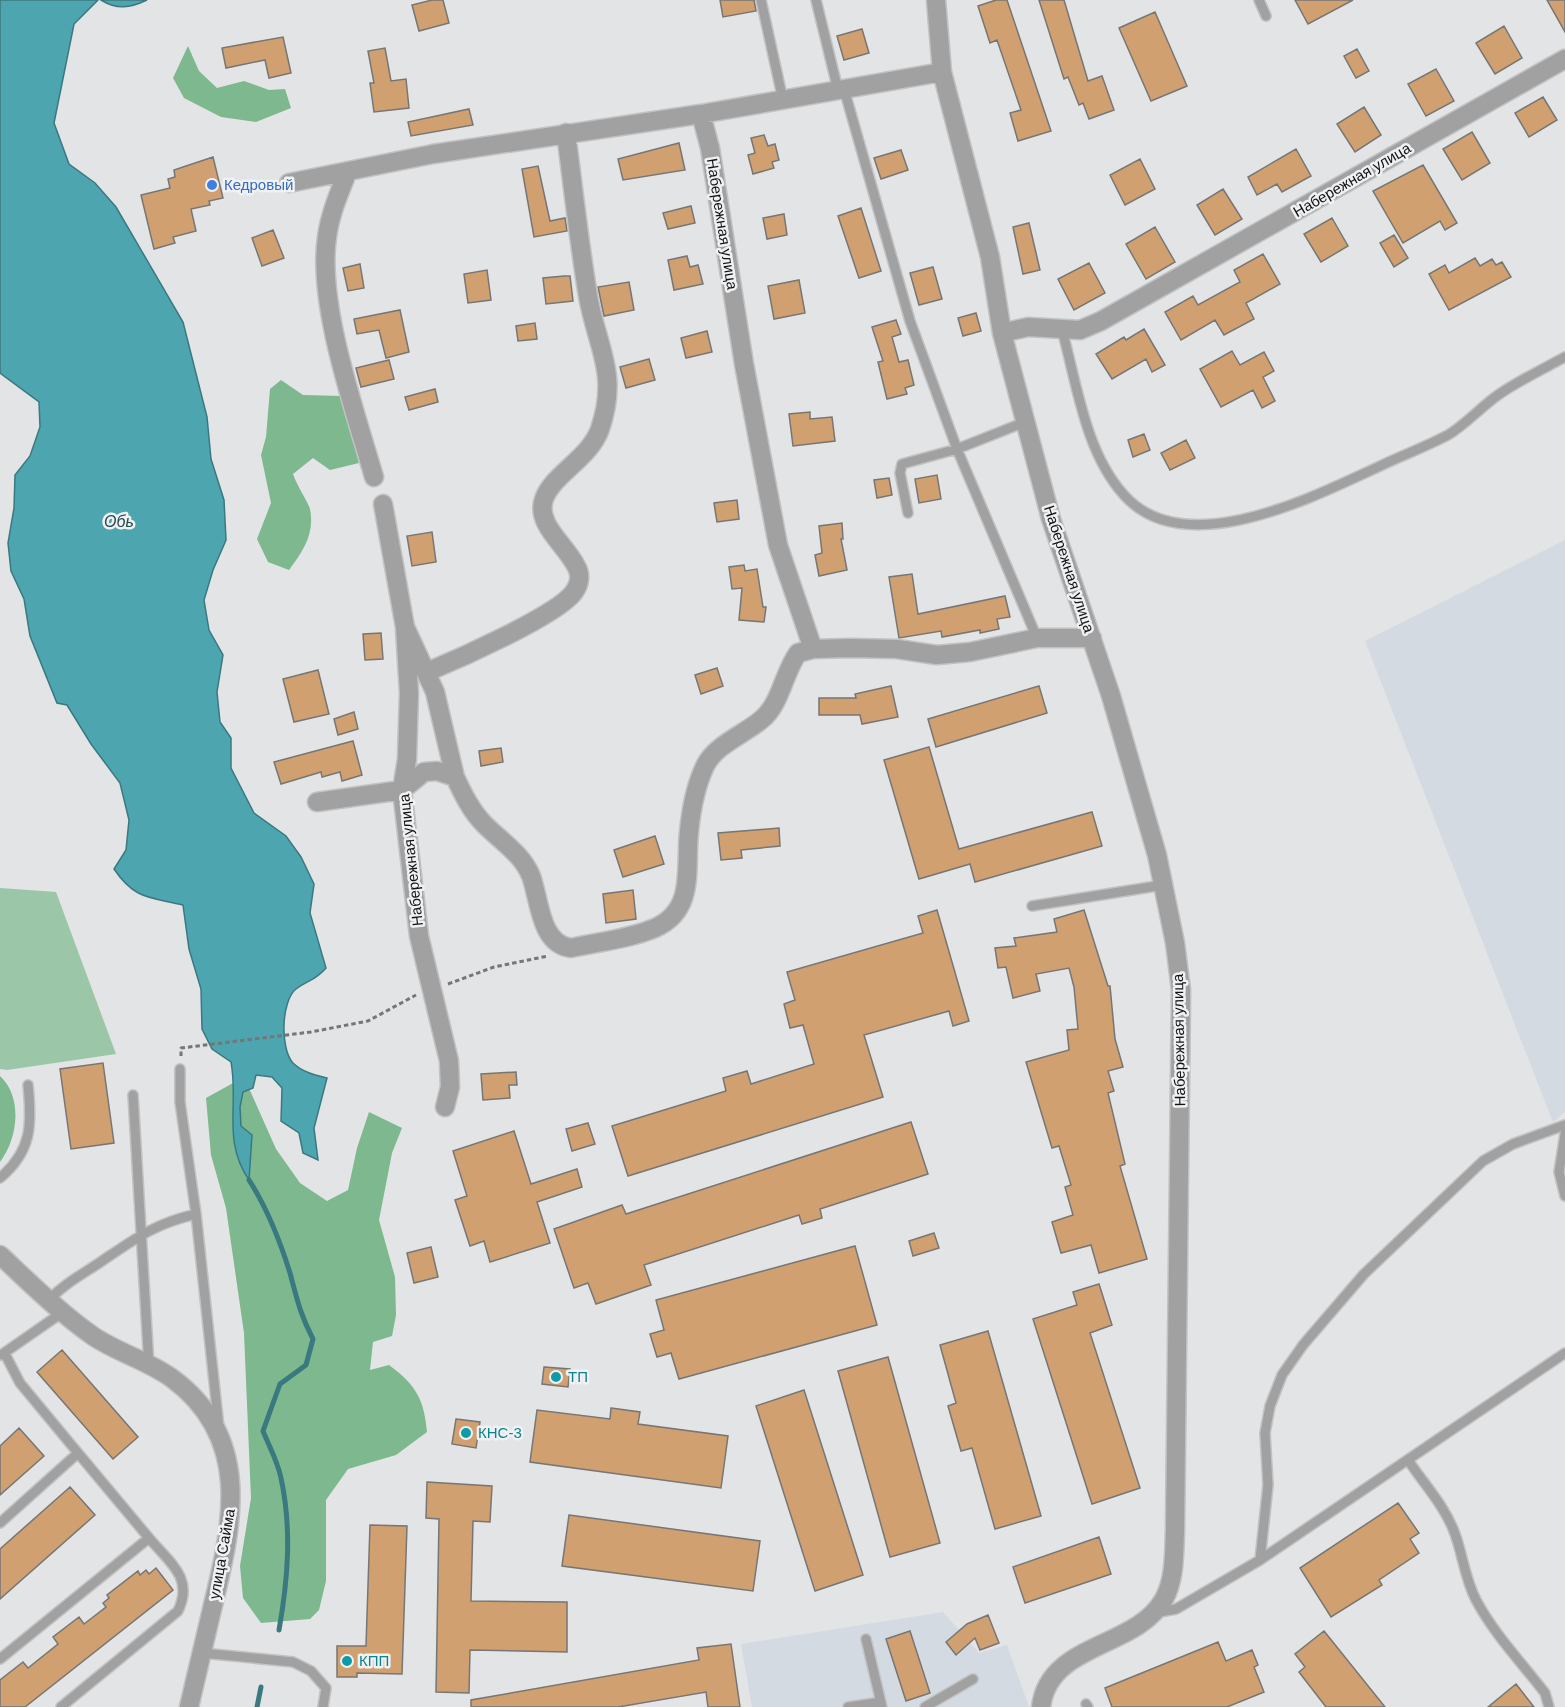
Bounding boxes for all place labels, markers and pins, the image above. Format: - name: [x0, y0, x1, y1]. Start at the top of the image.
- place label: Кедровый: [224, 176, 293, 193]
- marker: Кедровый: [205, 178, 219, 192]
- place label: ТП: [568, 1368, 588, 1385]
- marker: ТП: [549, 1370, 563, 1384]
- place label: КНС-3: [478, 1424, 522, 1441]
- marker: КНС-3: [459, 1426, 473, 1440]
- place label: КПП: [359, 1652, 389, 1669]
- marker: КПП: [340, 1654, 354, 1668]

